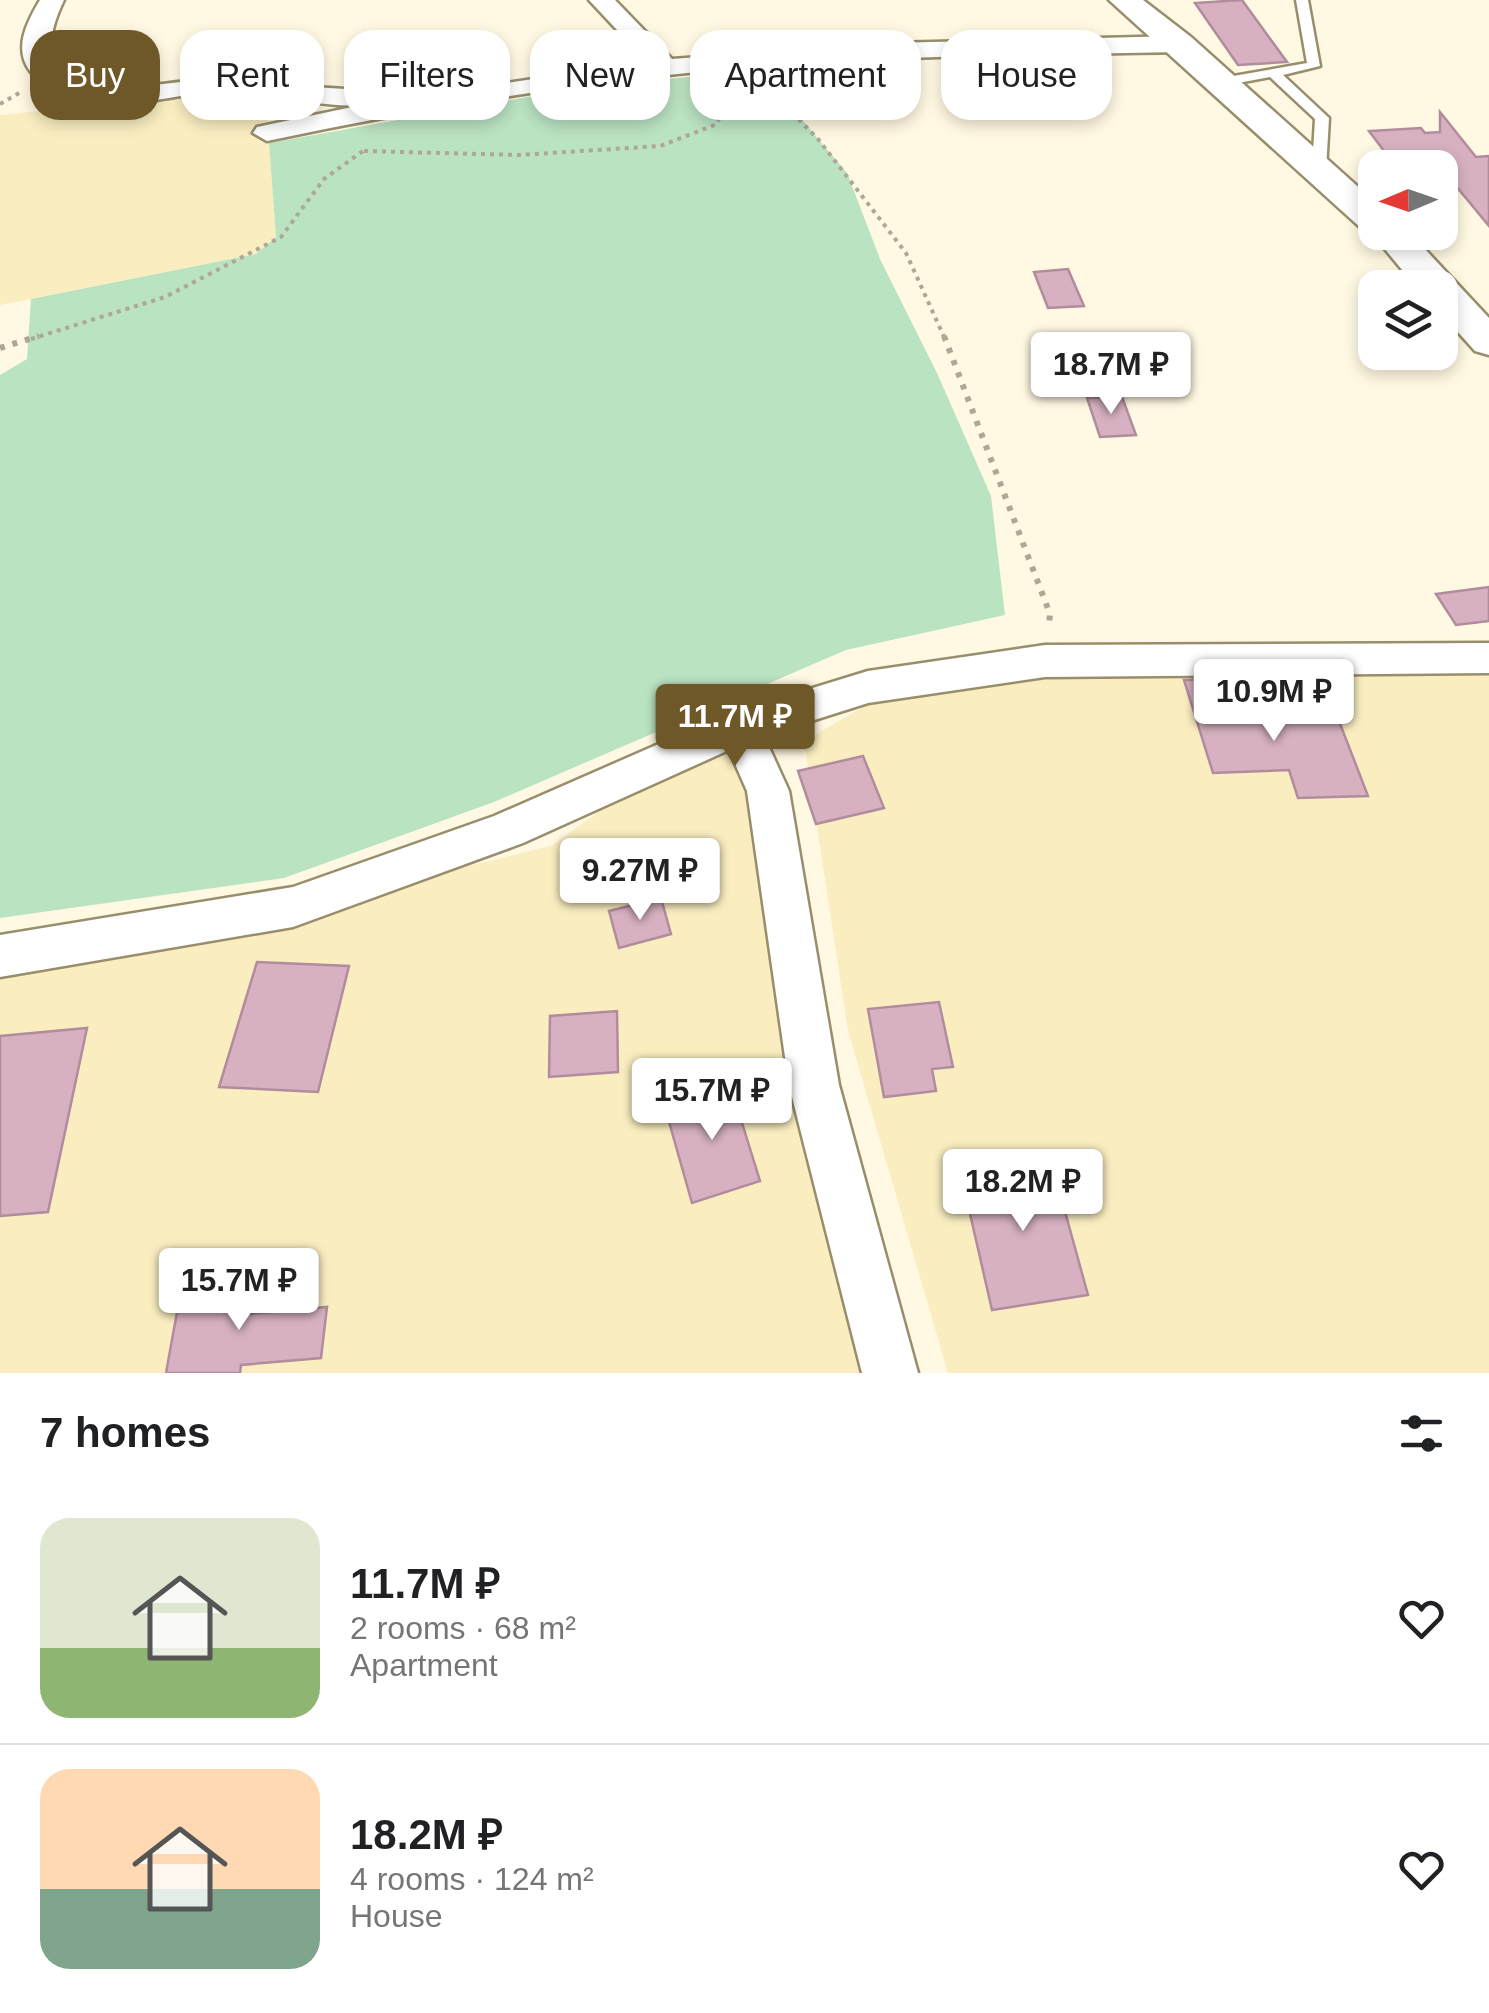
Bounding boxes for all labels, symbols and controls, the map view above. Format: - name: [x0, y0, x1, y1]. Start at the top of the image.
- chip: Buy: [30, 30, 160, 120]
- chip: Rent: [180, 30, 324, 120]
- chip: Filters: [344, 30, 510, 120]
- chip: New: [530, 30, 670, 120]
- chip: Apartment: [690, 30, 921, 120]
- chip: House: [941, 30, 1112, 120]
- north arrow: [1358, 150, 1458, 250]
- map controls: [1358, 150, 1458, 370]
- button: layers: [1358, 270, 1458, 370]
- pin: 18.7M ₽: [1019, 332, 1203, 417]
- text: 18.7M ₽: [1053, 346, 1169, 382]
- pin: 10.9M ₽: [1182, 659, 1366, 744]
- text: 10.9M ₽: [1216, 673, 1332, 709]
- pin: 11.7M ₽: [643, 684, 827, 769]
- text: 11.7M ₽: [678, 698, 792, 734]
- pin: 9.27M ₽: [548, 838, 732, 923]
- text: 9.27M ₽: [582, 852, 698, 888]
- pin: 15.7M ₽: [620, 1058, 804, 1143]
- text: 15.7M ₽: [654, 1072, 770, 1108]
- pin: 18.2M ₽: [931, 1149, 1115, 1234]
- text: 18.2M ₽: [965, 1163, 1081, 1199]
- pin: 15.7M ₽: [147, 1248, 331, 1333]
- text: 15.7M ₽: [181, 1262, 297, 1298]
- icon: filters: [1394, 1406, 1449, 1461]
- text: 7 homes: [40, 1409, 210, 1456]
- icon: home: [120, 1558, 240, 1678]
- text: 11.7M ₽: [350, 1560, 501, 1607]
- icon: heart: [1394, 1591, 1449, 1646]
- text: 2 rooms · 68 m²: [350, 1610, 576, 1646]
- text: Apartment: [350, 1647, 498, 1683]
- icon: home: [120, 1809, 240, 1929]
- text: 18.2M ₽: [350, 1811, 503, 1858]
- icon: heart: [1394, 1842, 1449, 1897]
- text: 4 rooms · 124 m²: [350, 1861, 594, 1897]
- text: House: [350, 1898, 443, 1934]

